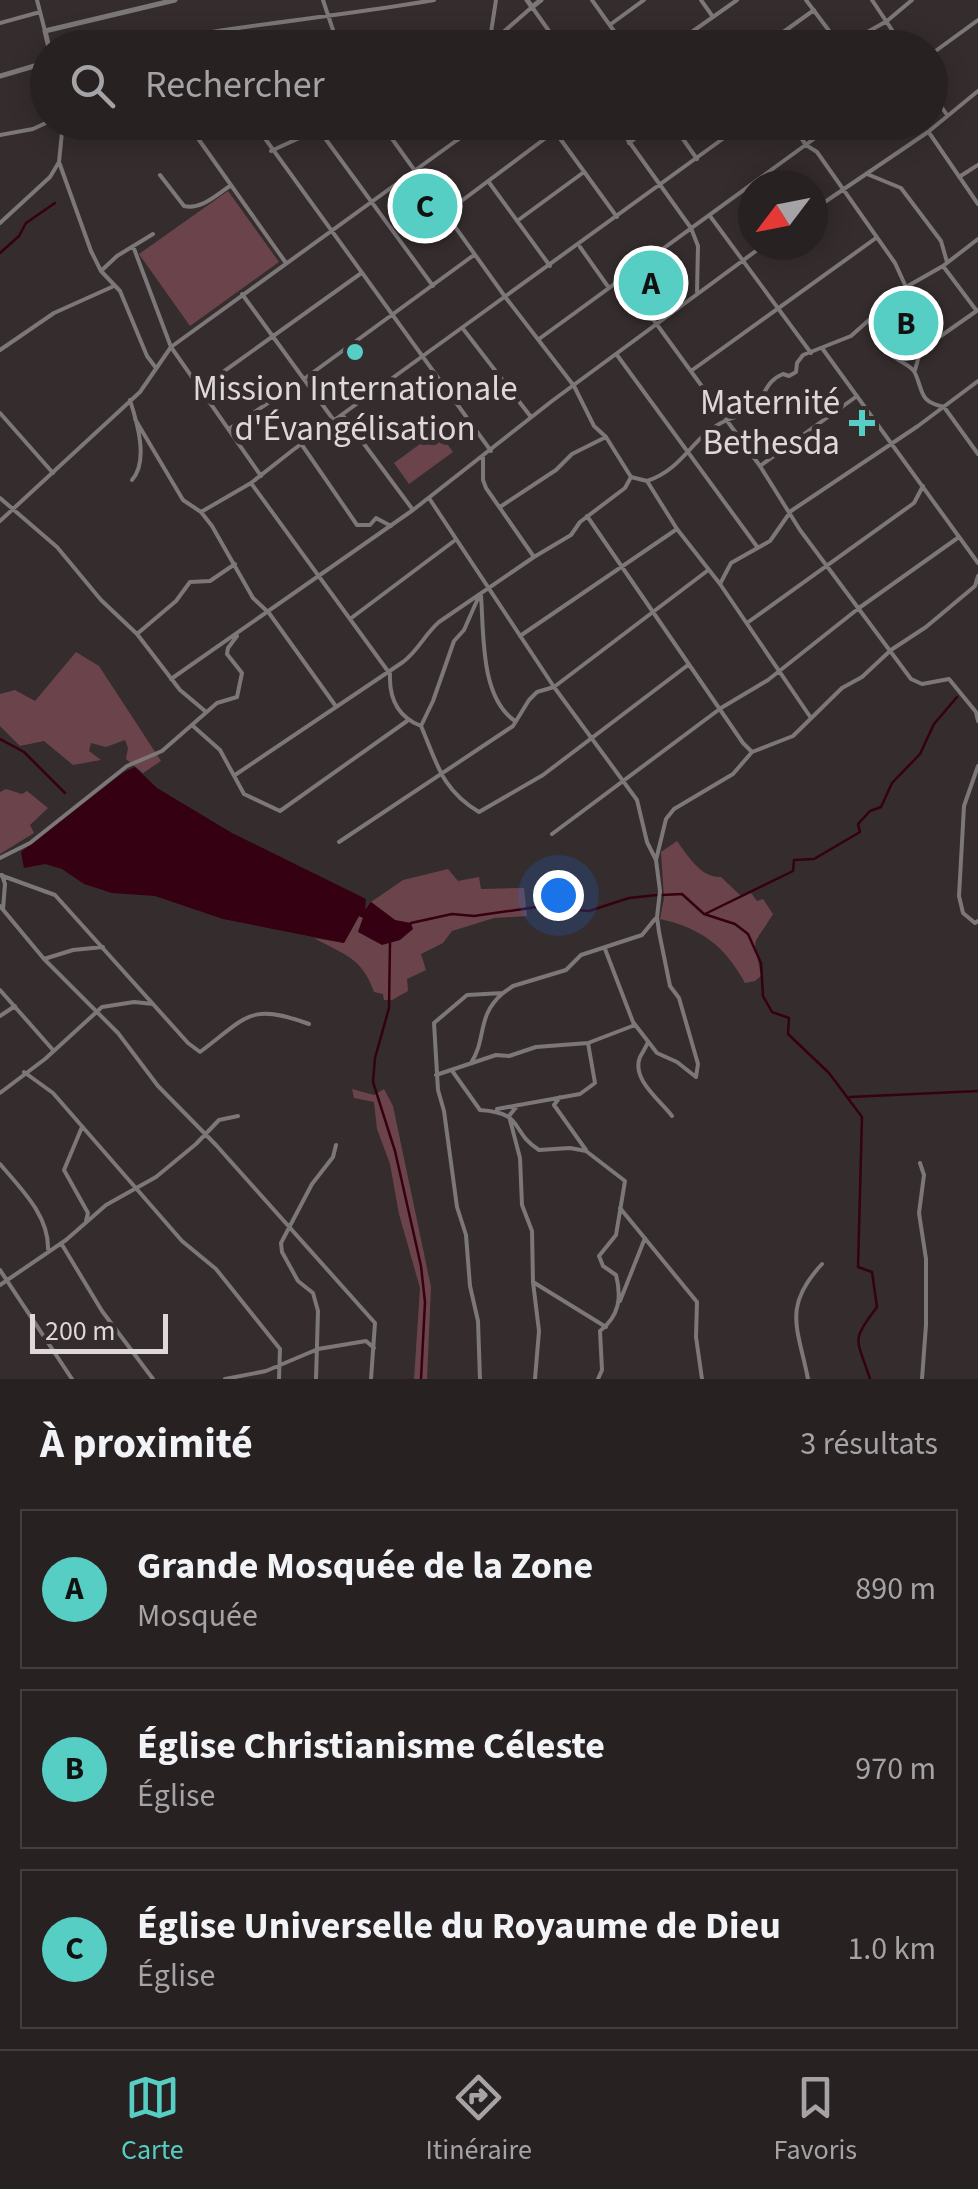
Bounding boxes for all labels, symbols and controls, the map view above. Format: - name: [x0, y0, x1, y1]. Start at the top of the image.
- search box: [30, 30, 948, 140]
- icon: search: [65, 58, 120, 113]
- text: Rechercher: [145, 58, 325, 112]
- pin: C: [392, 168, 458, 244]
- north arrow: [738, 170, 828, 260]
- pin: A: [618, 246, 684, 320]
- pin: B: [874, 286, 938, 360]
- marker: Mission Internationale d'Évangélisation: [344, 341, 366, 363]
- place label: Mission Internationale d'Évangélisation: [192, 364, 518, 454]
- place label: Maternité Bethesda: [700, 378, 840, 468]
- marker: Maternité Bethesda: [849, 410, 875, 436]
- your location: [533, 870, 584, 921]
- scale bar: [30, 1309, 168, 1354]
- text: 200 m: [45, 1311, 116, 1351]
- text: À proximité: [40, 1414, 253, 1474]
- text: 3 résultats: [800, 1421, 938, 1467]
- text: Grande Mosquée de la Zone: [137, 1539, 593, 1593]
- text: A: [65, 1566, 84, 1612]
- text: 890 m: [855, 1566, 936, 1612]
- text: Mosquée: [137, 1593, 258, 1639]
- text: Église Christianisme Céleste: [137, 1719, 605, 1773]
- text: B: [65, 1746, 84, 1792]
- text: 970 m: [855, 1746, 936, 1792]
- text: Église: [137, 1773, 215, 1819]
- text: Église Universelle du Royaume de Dieu: [137, 1899, 781, 1953]
- text: C: [65, 1926, 84, 1972]
- text: 1.0 km: [847, 1926, 936, 1972]
- text: Église: [137, 1953, 215, 1999]
- tab: Carte: [121, 2070, 184, 2170]
- tab: Itinéraire: [425, 2070, 532, 2170]
- tab: Favoris: [774, 2070, 857, 2170]

